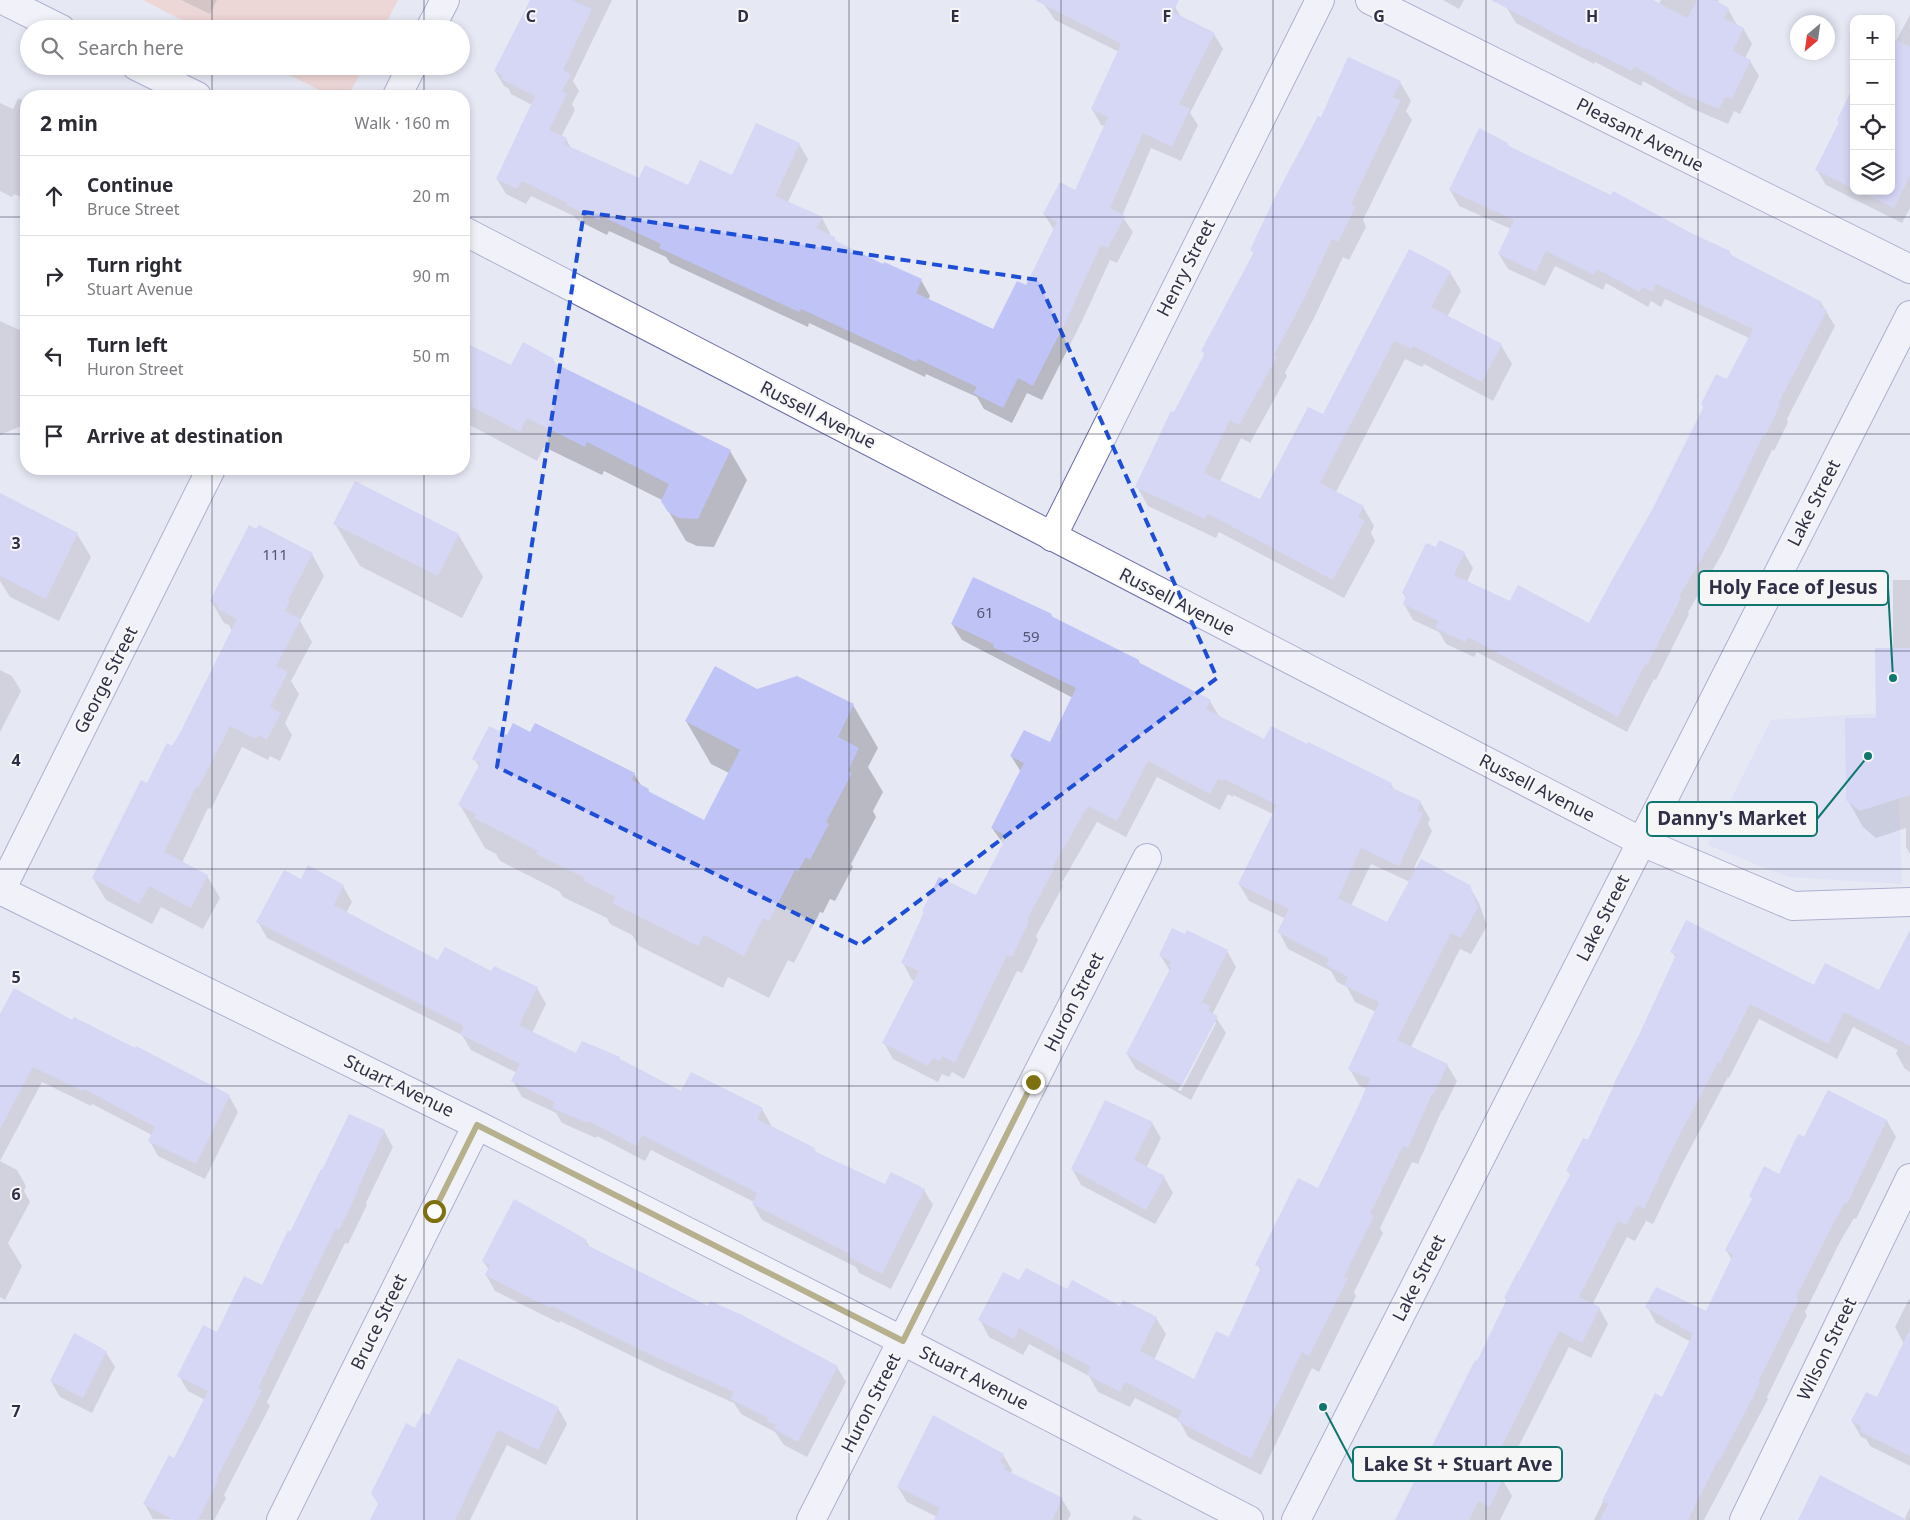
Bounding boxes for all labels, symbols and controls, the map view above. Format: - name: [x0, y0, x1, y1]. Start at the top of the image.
- text: C: [526, 5, 536, 27]
- text: D: [737, 5, 749, 27]
- text: E: [951, 5, 960, 27]
- text: F: [1163, 5, 1171, 27]
- text: G: [1373, 5, 1385, 27]
- text: H: [1586, 5, 1598, 27]
- north arrow: [1790, 15, 1835, 60]
- map controls: [1850, 15, 1895, 195]
- button: +: [1850, 15, 1895, 60]
- search box: [20, 20, 470, 75]
- icon: search: [38, 34, 66, 62]
- text: Search here: [78, 35, 184, 61]
- button: −: [1850, 60, 1895, 105]
- street label: Pleasant Avenue: [1573, 92, 1708, 177]
- button: locate: [1850, 105, 1895, 150]
- text: 2 min: [40, 109, 98, 137]
- text: Walk · 160 m: [355, 112, 450, 134]
- button: layers: [1850, 150, 1895, 195]
- text: Continue: [87, 172, 173, 198]
- icon: ahead: [40, 182, 68, 210]
- text: 20 m: [413, 185, 450, 207]
- text: Bruce Street: [87, 198, 179, 220]
- street label: Henry Street: [1150, 214, 1220, 320]
- text: Turn right: [87, 252, 182, 278]
- icon: right: [40, 262, 68, 290]
- text: 90 m: [413, 265, 450, 287]
- text: Stuart Avenue: [87, 278, 193, 300]
- text: Turn left: [87, 332, 168, 358]
- icon: left: [40, 342, 68, 370]
- text: 50 m: [413, 345, 450, 367]
- text: Huron Street: [87, 358, 183, 380]
- street label: Russell Avenue: [756, 375, 880, 454]
- icon: arrive: [40, 422, 68, 450]
- text: Arrive at destination: [87, 423, 283, 449]
- street label: Lake Street: [1781, 455, 1845, 550]
- text: 3: [11, 532, 21, 554]
- house number: 111: [262, 544, 288, 564]
- street label: Russell Avenue: [1115, 562, 1239, 641]
- callout: Holy Face of Jesus: [1699, 571, 1888, 605]
- text: Holy Face of Jesus: [1709, 574, 1878, 600]
- house number: 61: [976, 602, 994, 622]
- street label: George Street: [68, 621, 143, 737]
- house number: 59: [1022, 626, 1040, 646]
- street label: Russell Avenue: [1475, 748, 1599, 827]
- text: 4: [11, 749, 21, 771]
- callout: Danny's Market: [1647, 802, 1817, 836]
- text: Danny's Market: [1657, 805, 1807, 831]
- street label: Lake Street: [1570, 870, 1634, 965]
- street label: Huron Street: [1038, 947, 1109, 1055]
- text: 5: [11, 966, 21, 988]
- street label: Stuart Avenue: [341, 1048, 458, 1122]
- route end: [1022, 1071, 1045, 1094]
- text: 6: [11, 1183, 21, 1205]
- route start: [423, 1200, 446, 1223]
- street label: Lake Street: [1386, 1230, 1450, 1325]
- street label: Bruce Street: [345, 1269, 412, 1374]
- street label: Wilson Street: [1791, 1293, 1862, 1404]
- street label: Stuart Avenue: [916, 1339, 1033, 1415]
- street label: Huron Street: [835, 1348, 906, 1456]
- text: 7: [11, 1400, 21, 1422]
- callout: Lake St + Stuart Ave: [1353, 1447, 1562, 1481]
- text: Lake St + Stuart Ave: [1364, 1451, 1553, 1477]

